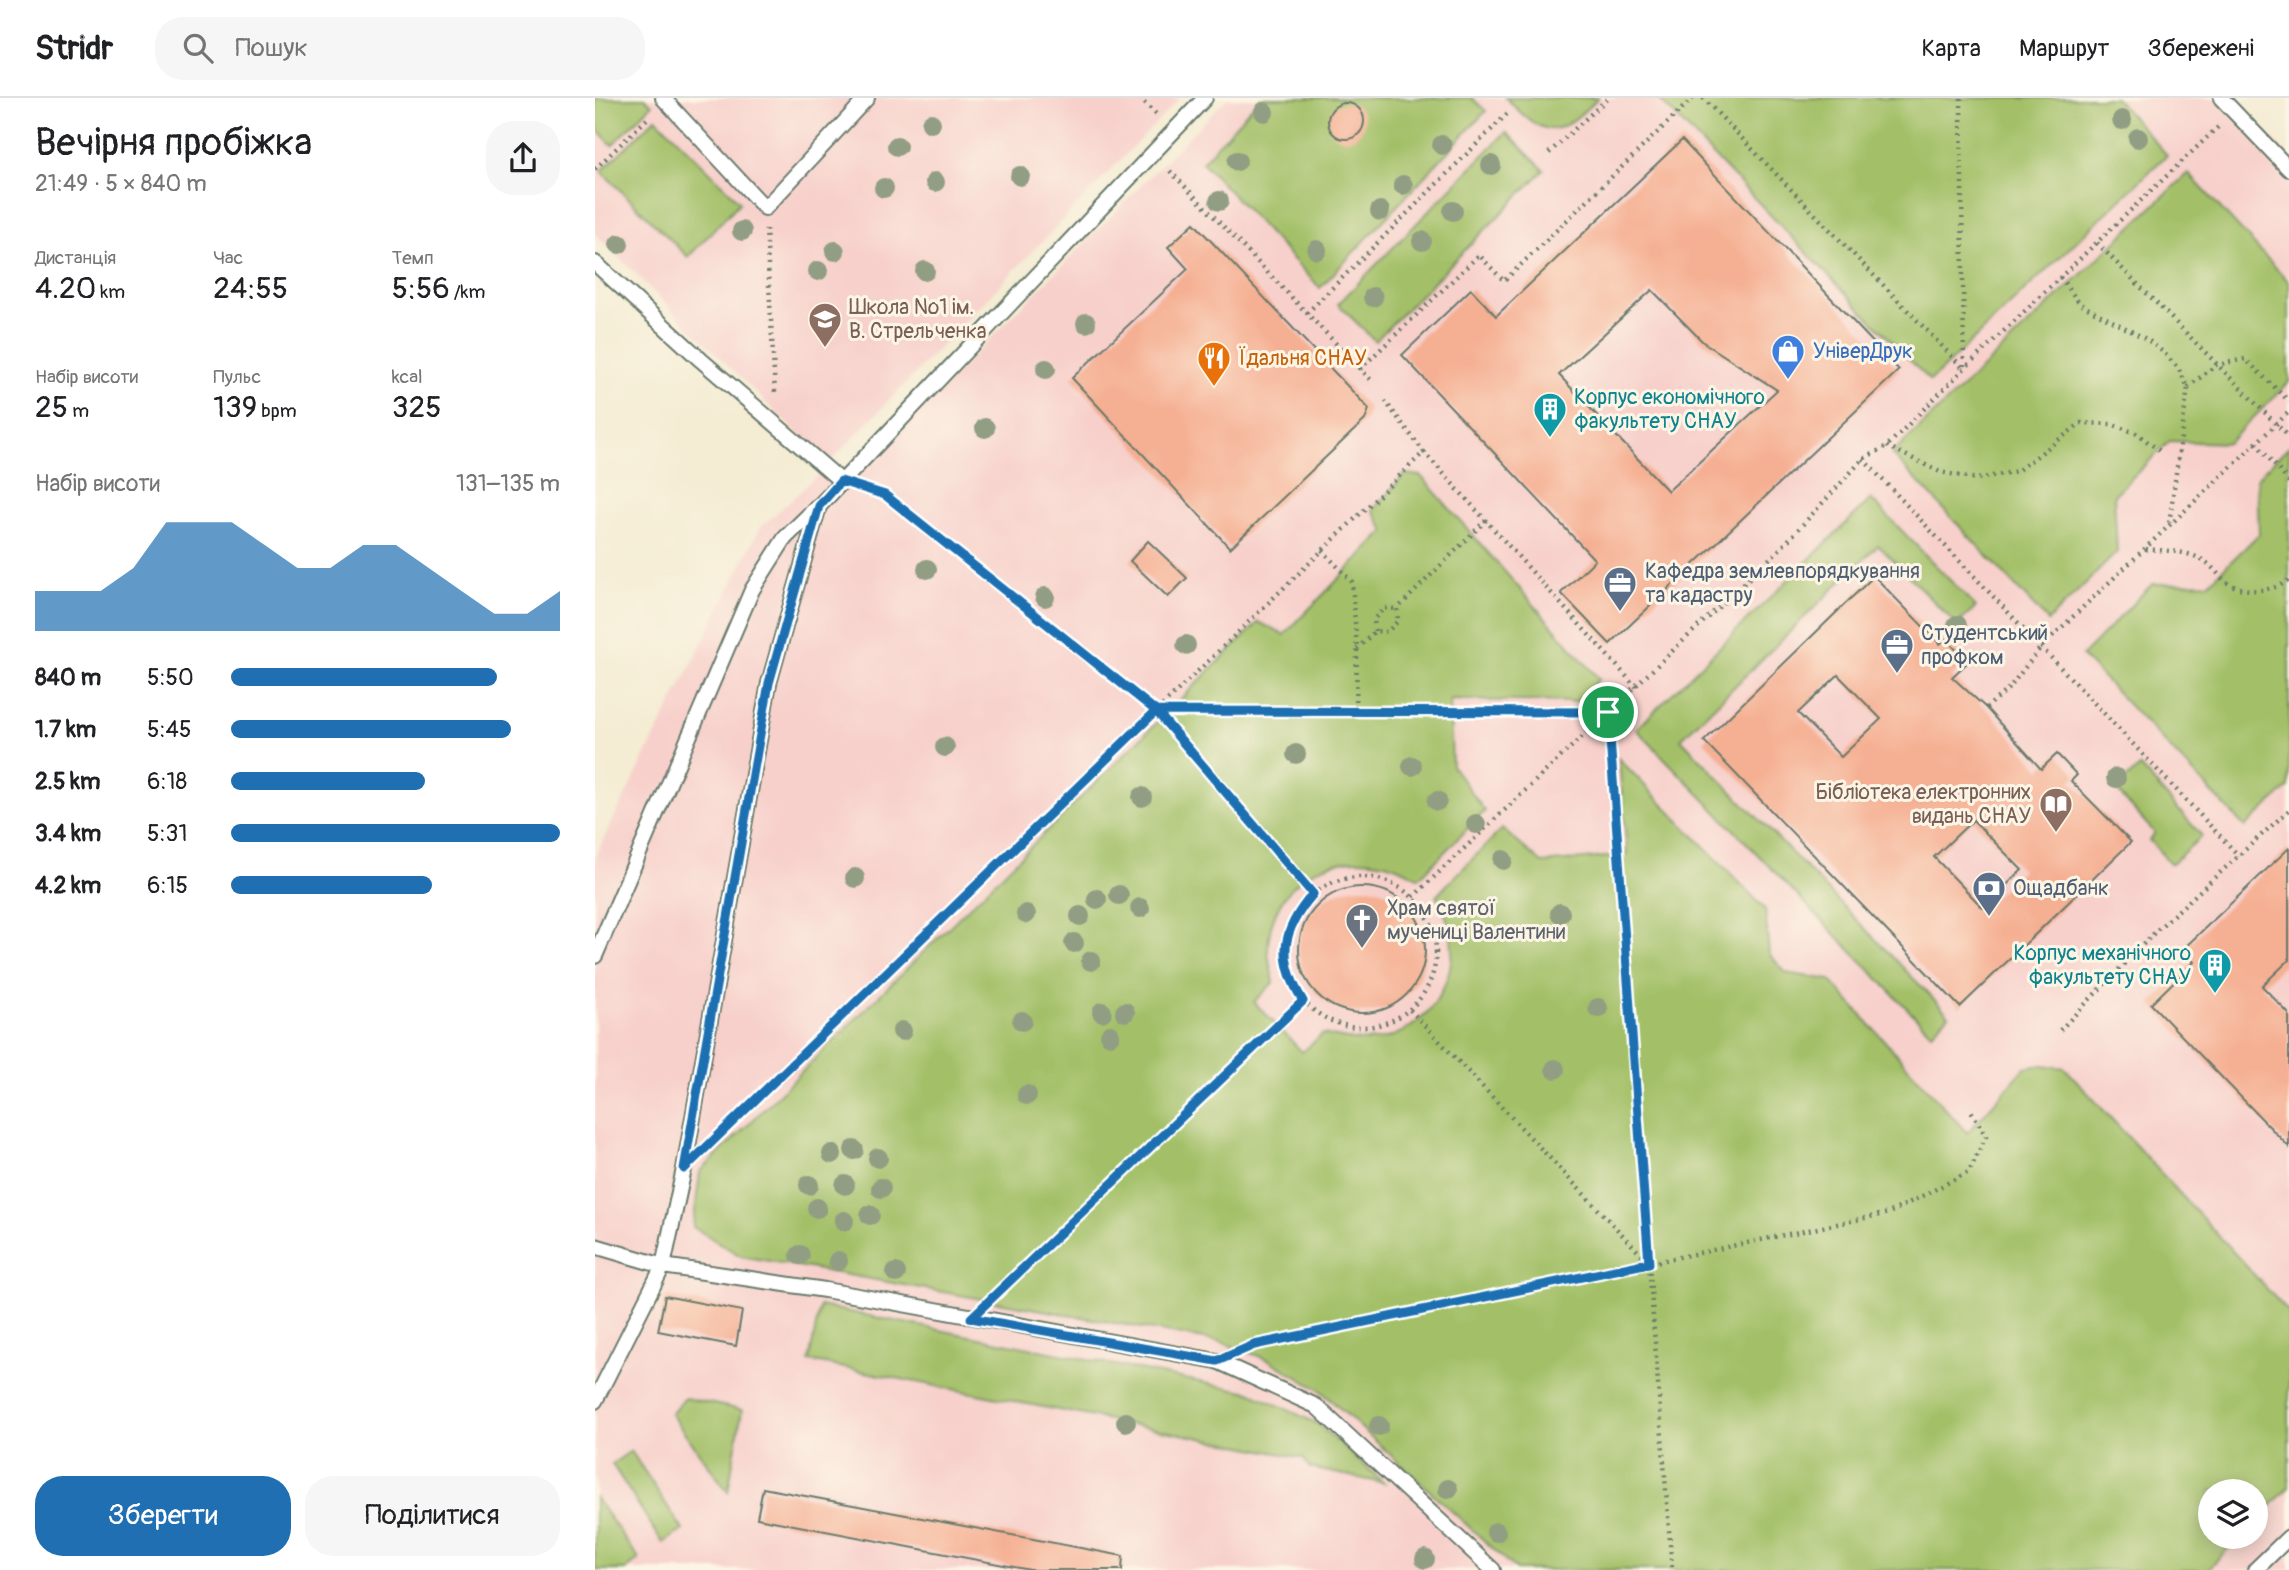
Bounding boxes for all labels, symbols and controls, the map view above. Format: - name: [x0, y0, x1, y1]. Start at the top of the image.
- search box: [155, 17, 645, 80]
- text: Stridr: [35, 28, 113, 69]
- icon: search: [179, 29, 217, 67]
- text: Пошук: [235, 32, 308, 64]
- text: Карта: [1922, 34, 1981, 63]
- text: Маршрут: [2019, 34, 2109, 63]
- text: Збережені: [2147, 34, 2254, 63]
- text: Вечірня пробіжка: [35, 119, 312, 167]
- button: share: [486, 121, 560, 195]
- text: 21:49 · 5 × 840 m: [35, 169, 207, 198]
- text: Дистанція: [35, 246, 116, 270]
- text: Час: [213, 246, 243, 270]
- text: Темп: [392, 246, 434, 270]
- text: 4.20: [35, 270, 96, 307]
- text: 24:55: [213, 270, 288, 307]
- text: 5:56: [392, 270, 450, 307]
- text: km: [96, 280, 125, 304]
- text: /km: [450, 280, 485, 304]
- place label: Школа №1 ім. В. Стрельченка: [849, 294, 987, 345]
- school or university icon: Школа №1 ім. В. Стрельченка: [806, 300, 844, 349]
- shop icon: УніверДрук: [1769, 332, 1807, 381]
- place label: УніверДрук: [1813, 338, 1913, 365]
- restaurant icon: Їдальня СНАУ: [1195, 339, 1233, 388]
- place label: Їдальня СНАУ: [1239, 345, 1367, 372]
- text: Набір висоти: [35, 365, 138, 389]
- text: Пульс: [213, 365, 261, 389]
- text: kcal: [392, 365, 423, 389]
- place label: Корпус економічного факультету СНАУ: [1574, 384, 1765, 435]
- text: 25: [35, 389, 68, 426]
- text: 139: [213, 389, 257, 426]
- text: 325: [392, 389, 441, 426]
- building icon: Корпус економічного факультету СНАУ: [1531, 390, 1569, 439]
- text: m: [68, 399, 89, 423]
- text: bpm: [257, 399, 297, 423]
- text: Набір висоти: [35, 469, 160, 498]
- text: 131–135 m: [456, 469, 560, 498]
- place label: Кафедра землевпорядкування та кадастру: [1645, 558, 1920, 609]
- office icon: Кафедра землевпорядкування та кадастру: [1601, 564, 1639, 613]
- place label: Студентський профком: [1921, 620, 2048, 671]
- office icon: Студентський профком: [1878, 626, 1916, 675]
- text: 840 m: [35, 663, 101, 692]
- text: 5:50: [147, 663, 194, 692]
- pin: [1578, 682, 1638, 742]
- icon: arrive: [1589, 693, 1627, 731]
- text: 1.7 km: [35, 715, 96, 744]
- text: 5:45: [147, 715, 191, 744]
- text: 2.5 km: [35, 767, 100, 796]
- text: 6:18: [147, 767, 187, 796]
- place label: Бібліотека електронних видань СНАУ: [1815, 779, 2031, 830]
- library icon: Бібліотека електронних видань СНАУ: [2037, 785, 2075, 834]
- text: 3.4 km: [35, 819, 101, 848]
- text: 5:31: [147, 819, 187, 848]
- bank icon: Ощадбанк: [1970, 869, 2008, 918]
- text: 4.2 km: [35, 871, 101, 900]
- text: 6:15: [147, 871, 188, 900]
- place label: Ощадбанк: [2013, 875, 2109, 902]
- place label: Храм святої мучениці Валентини: [1387, 895, 1565, 946]
- church icon: Храм святої мучениці Валентини: [1343, 901, 1381, 950]
- place label: Корпус механічного факультету СНАУ: [2013, 940, 2191, 991]
- building icon: Корпус механічного факультету СНАУ: [2196, 946, 2234, 995]
- button: Зберегти: [35, 1476, 291, 1556]
- button: Поділитися: [305, 1476, 560, 1556]
- map controls: [2198, 1479, 2268, 1549]
- button: layers: [2198, 1479, 2268, 1549]

